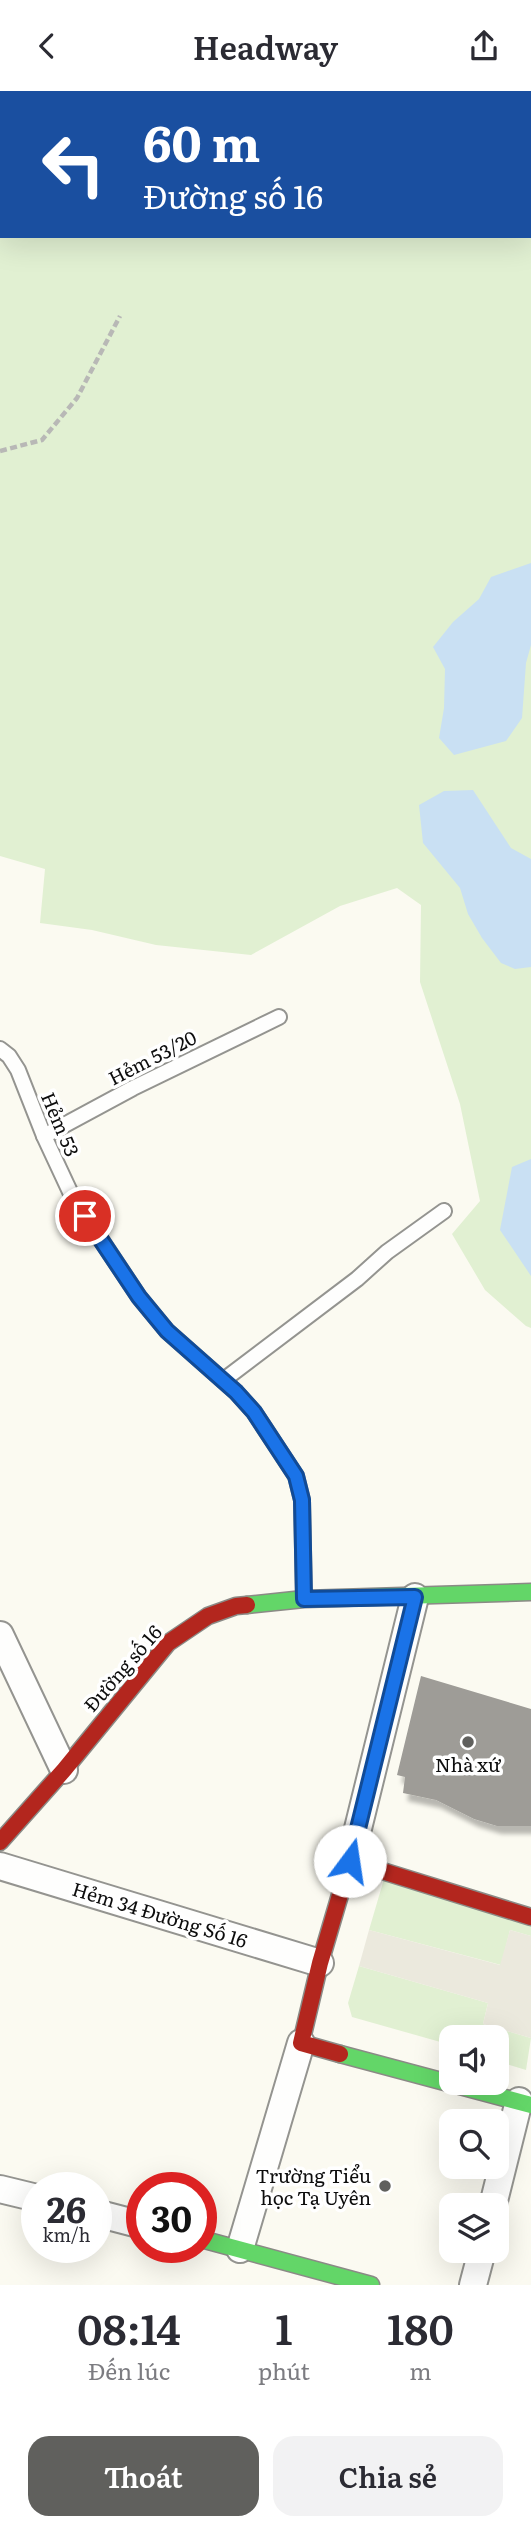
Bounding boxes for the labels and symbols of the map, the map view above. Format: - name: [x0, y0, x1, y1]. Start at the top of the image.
- street label: Hẻm 53/20: [103, 1023, 201, 1091]
- street label: Hẻm 53: [35, 1087, 87, 1161]
- pin: [55, 1186, 115, 1246]
- street label: Đường số 16: [76, 1618, 168, 1718]
- marker: Nhà xứ: [460, 1734, 476, 1750]
- place label: Nhà xứ: [435, 1750, 502, 1778]
- position arrow: [313, 1824, 387, 1898]
- street label: Hẻm 34 Đường Số 16: [69, 1874, 251, 1954]
- place label: Trường Tiểu học Tạ Uyên: [256, 2161, 371, 2211]
- speed limit sign: 30: [126, 2172, 217, 2263]
- marker: Trường Tiểu học Tạ Uyên: [377, 2178, 393, 2194]

